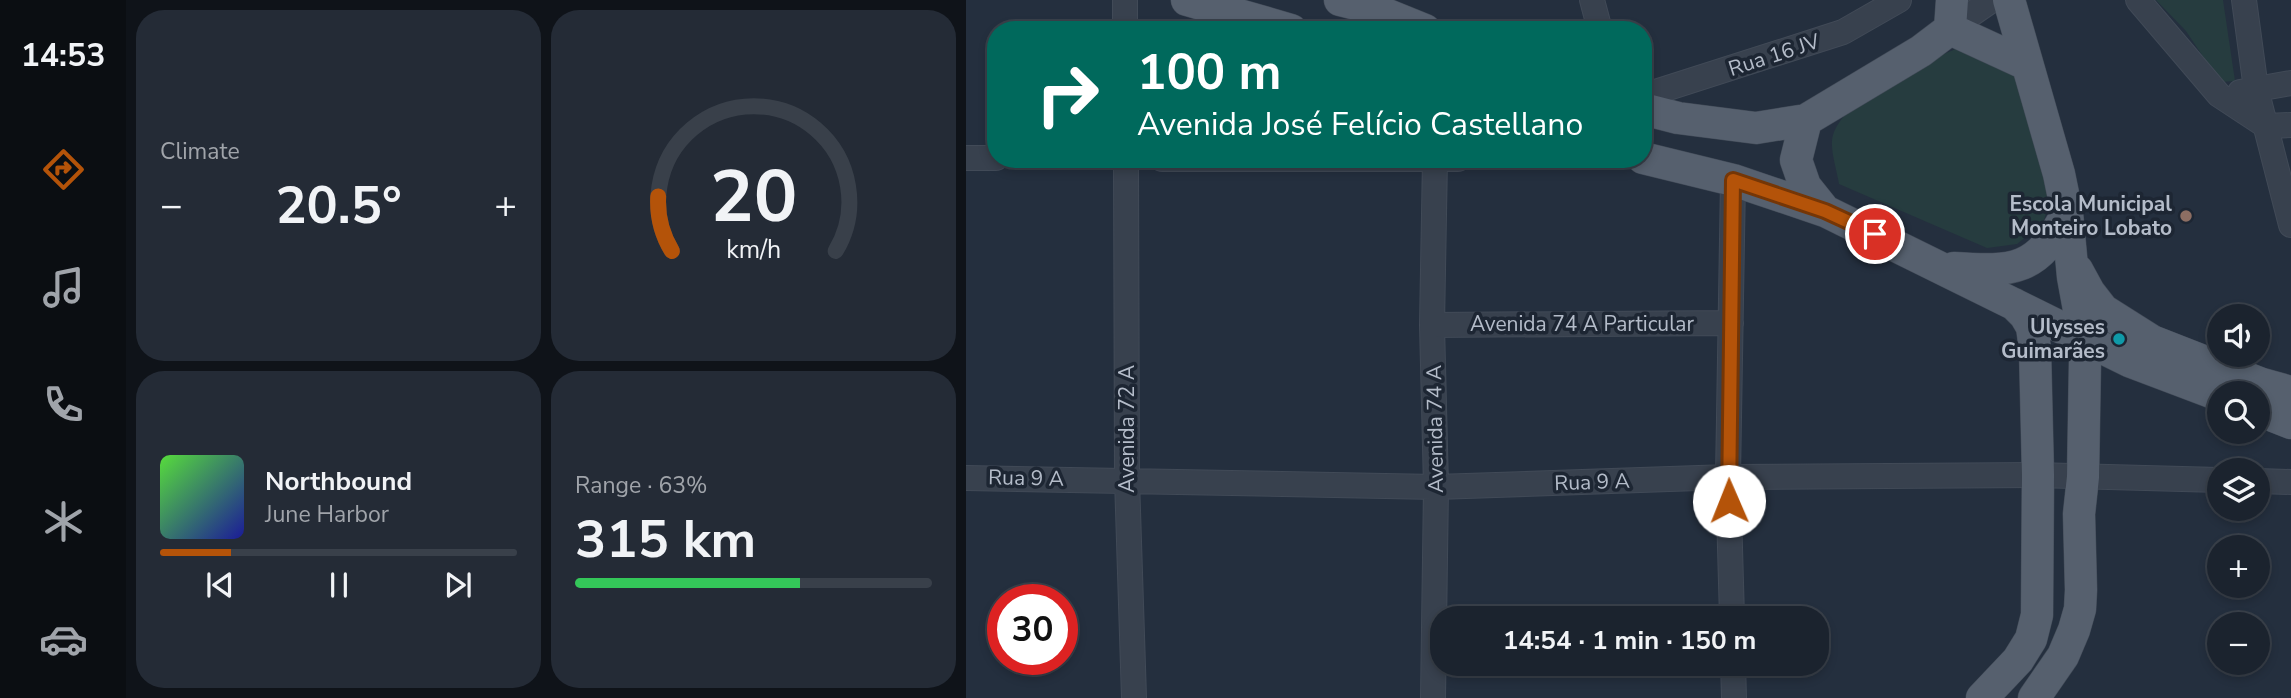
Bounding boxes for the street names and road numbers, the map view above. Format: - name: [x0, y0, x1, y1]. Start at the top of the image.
- street label: Rua 16 JV: [1725, 27, 1824, 83]
- street label: Avenida 74 A Particular: [1470, 310, 1694, 338]
- street label: Avenida 72 A: [1113, 365, 1141, 493]
- street label: Avenida 74 A: [1420, 365, 1450, 493]
- street label: Rua 9 A: [988, 463, 1064, 493]
- street label: Rua 9 A: [1554, 467, 1630, 497]

